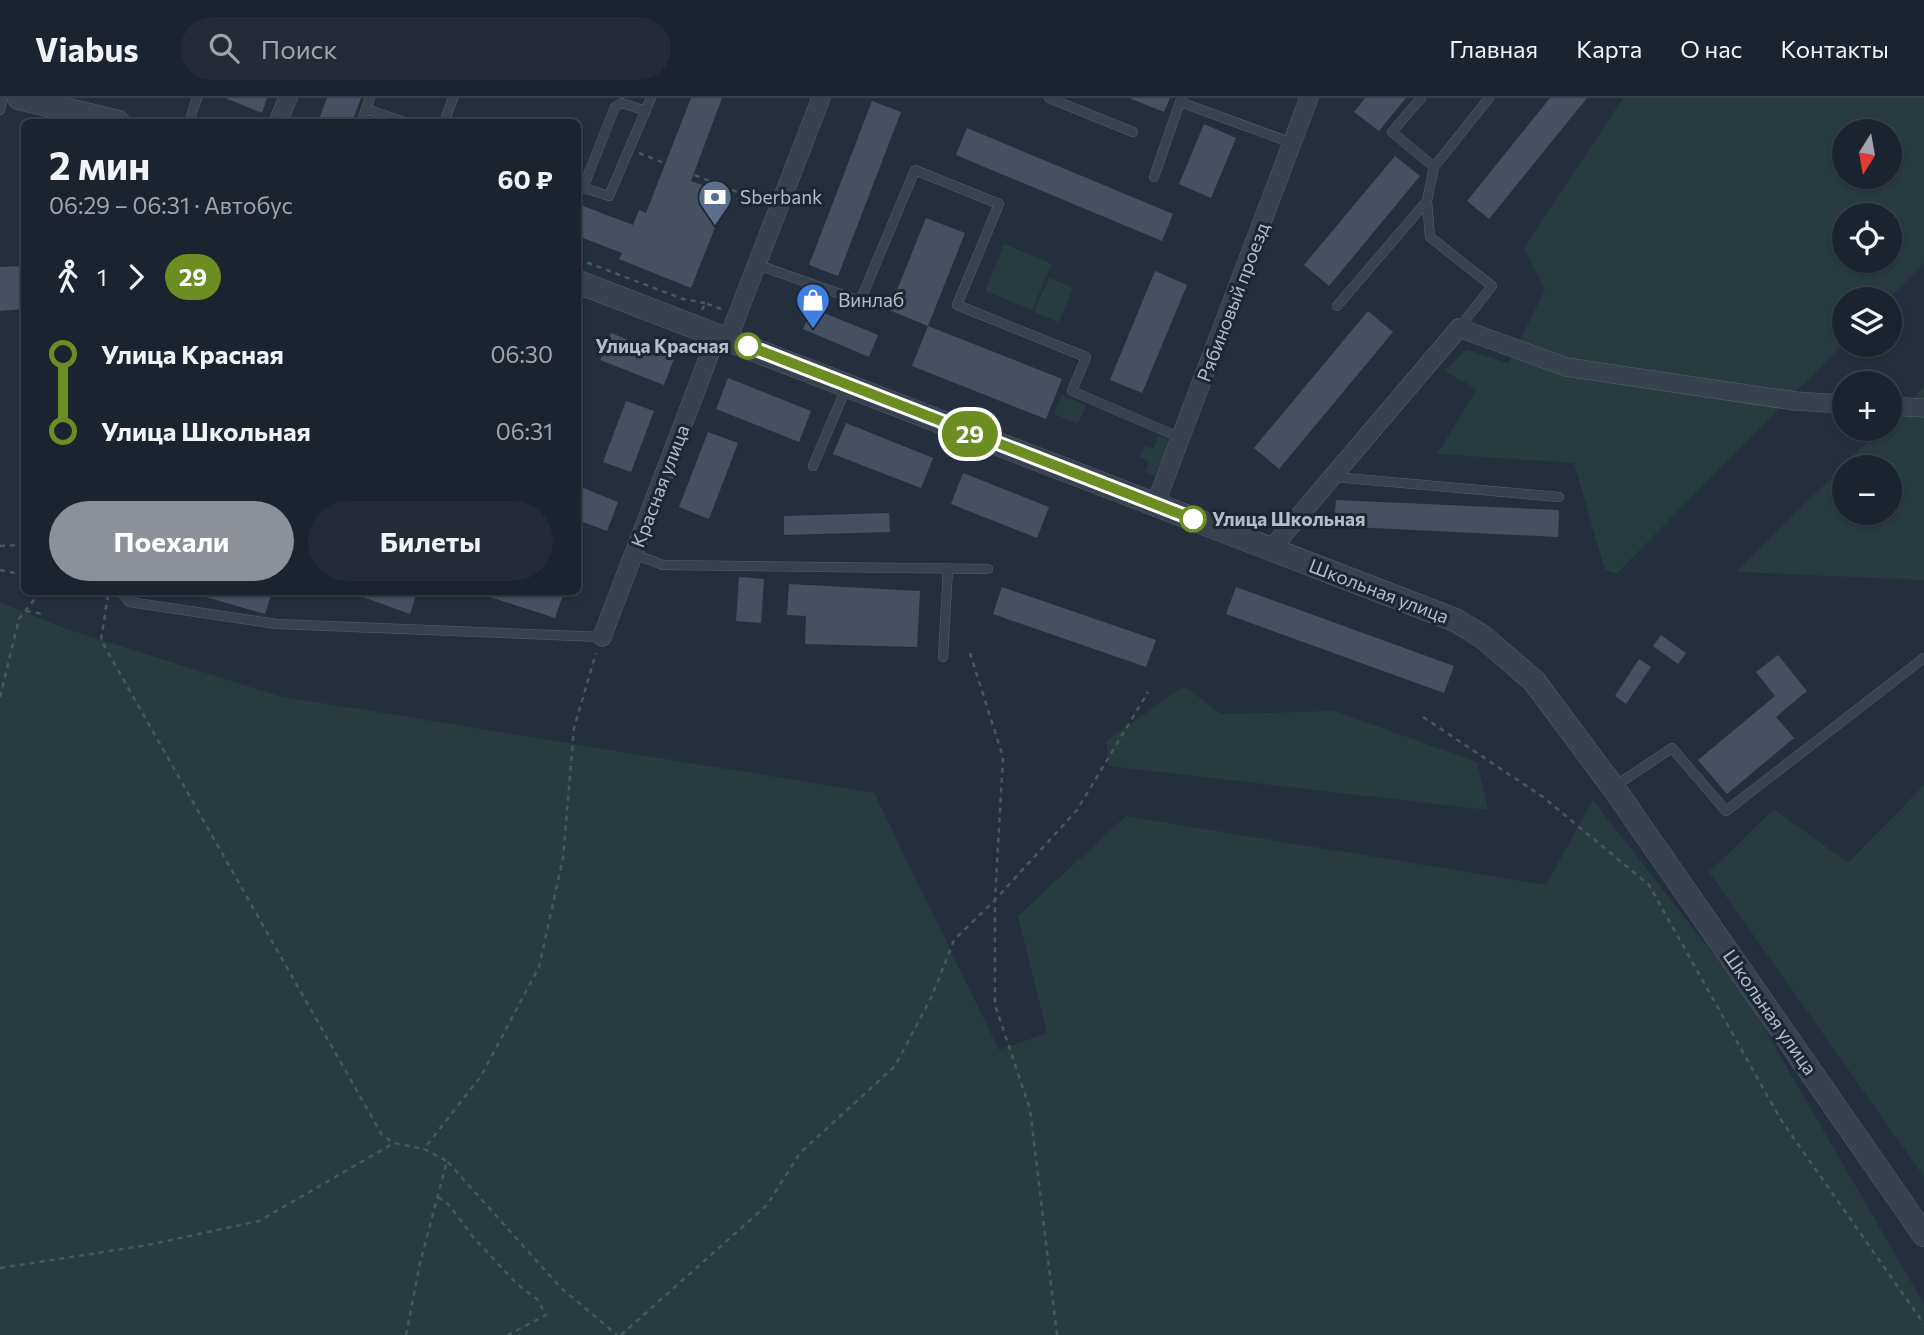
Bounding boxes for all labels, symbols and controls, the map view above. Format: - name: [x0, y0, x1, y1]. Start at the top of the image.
- search box: [181, 17, 671, 80]
- text: Viabus: [35, 28, 139, 69]
- icon: search: [205, 29, 243, 67]
- text: Поиск: [261, 33, 337, 64]
- text: Главная: [1449, 34, 1538, 63]
- text: Карта: [1576, 34, 1642, 63]
- text: О нас: [1680, 34, 1742, 63]
- text: Контакты: [1780, 34, 1889, 63]
- north arrow: [1832, 119, 1902, 189]
- map controls: [1832, 119, 1902, 525]
- text: 2 мин: [49, 141, 150, 188]
- text: 60 ₽: [498, 163, 553, 194]
- bank icon: Sberbank: [696, 178, 734, 227]
- place label: Sberbank: [740, 185, 822, 208]
- text: 06:29 – 06:31 · Автобус: [49, 191, 293, 219]
- button: locate: [1832, 203, 1902, 273]
- street label: Рябиновый проезд: [1192, 219, 1273, 385]
- icon: walk: [49, 258, 87, 296]
- icon: forward: [117, 258, 155, 296]
- text: 29: [179, 262, 207, 291]
- text: 1: [97, 263, 107, 291]
- shop icon: Винлаб: [794, 281, 832, 330]
- button: layers: [1832, 287, 1902, 357]
- place label: Винлаб: [838, 288, 904, 311]
- marker: Улица Красная: [735, 333, 761, 359]
- place label: Улица Красная: [595, 334, 729, 357]
- text: Улица Красная: [101, 338, 284, 369]
- text: 06:30: [490, 340, 553, 368]
- button: +: [1832, 371, 1902, 441]
- line badge: 29: [939, 411, 1002, 457]
- text: Улица Школьная: [101, 415, 311, 446]
- text: 06:31: [496, 417, 553, 445]
- text: 29: [956, 419, 984, 448]
- street label: Красная улица: [626, 421, 693, 550]
- button: −: [1832, 455, 1902, 525]
- button: Поехали: [49, 501, 294, 581]
- button: Билеты: [308, 501, 553, 581]
- marker: Улица Школьная: [1180, 506, 1206, 532]
- place label: Улица Школьная: [1212, 507, 1365, 530]
- street label: Школьная улица: [1306, 553, 1452, 628]
- street label: Школьная улица: [1719, 945, 1822, 1079]

